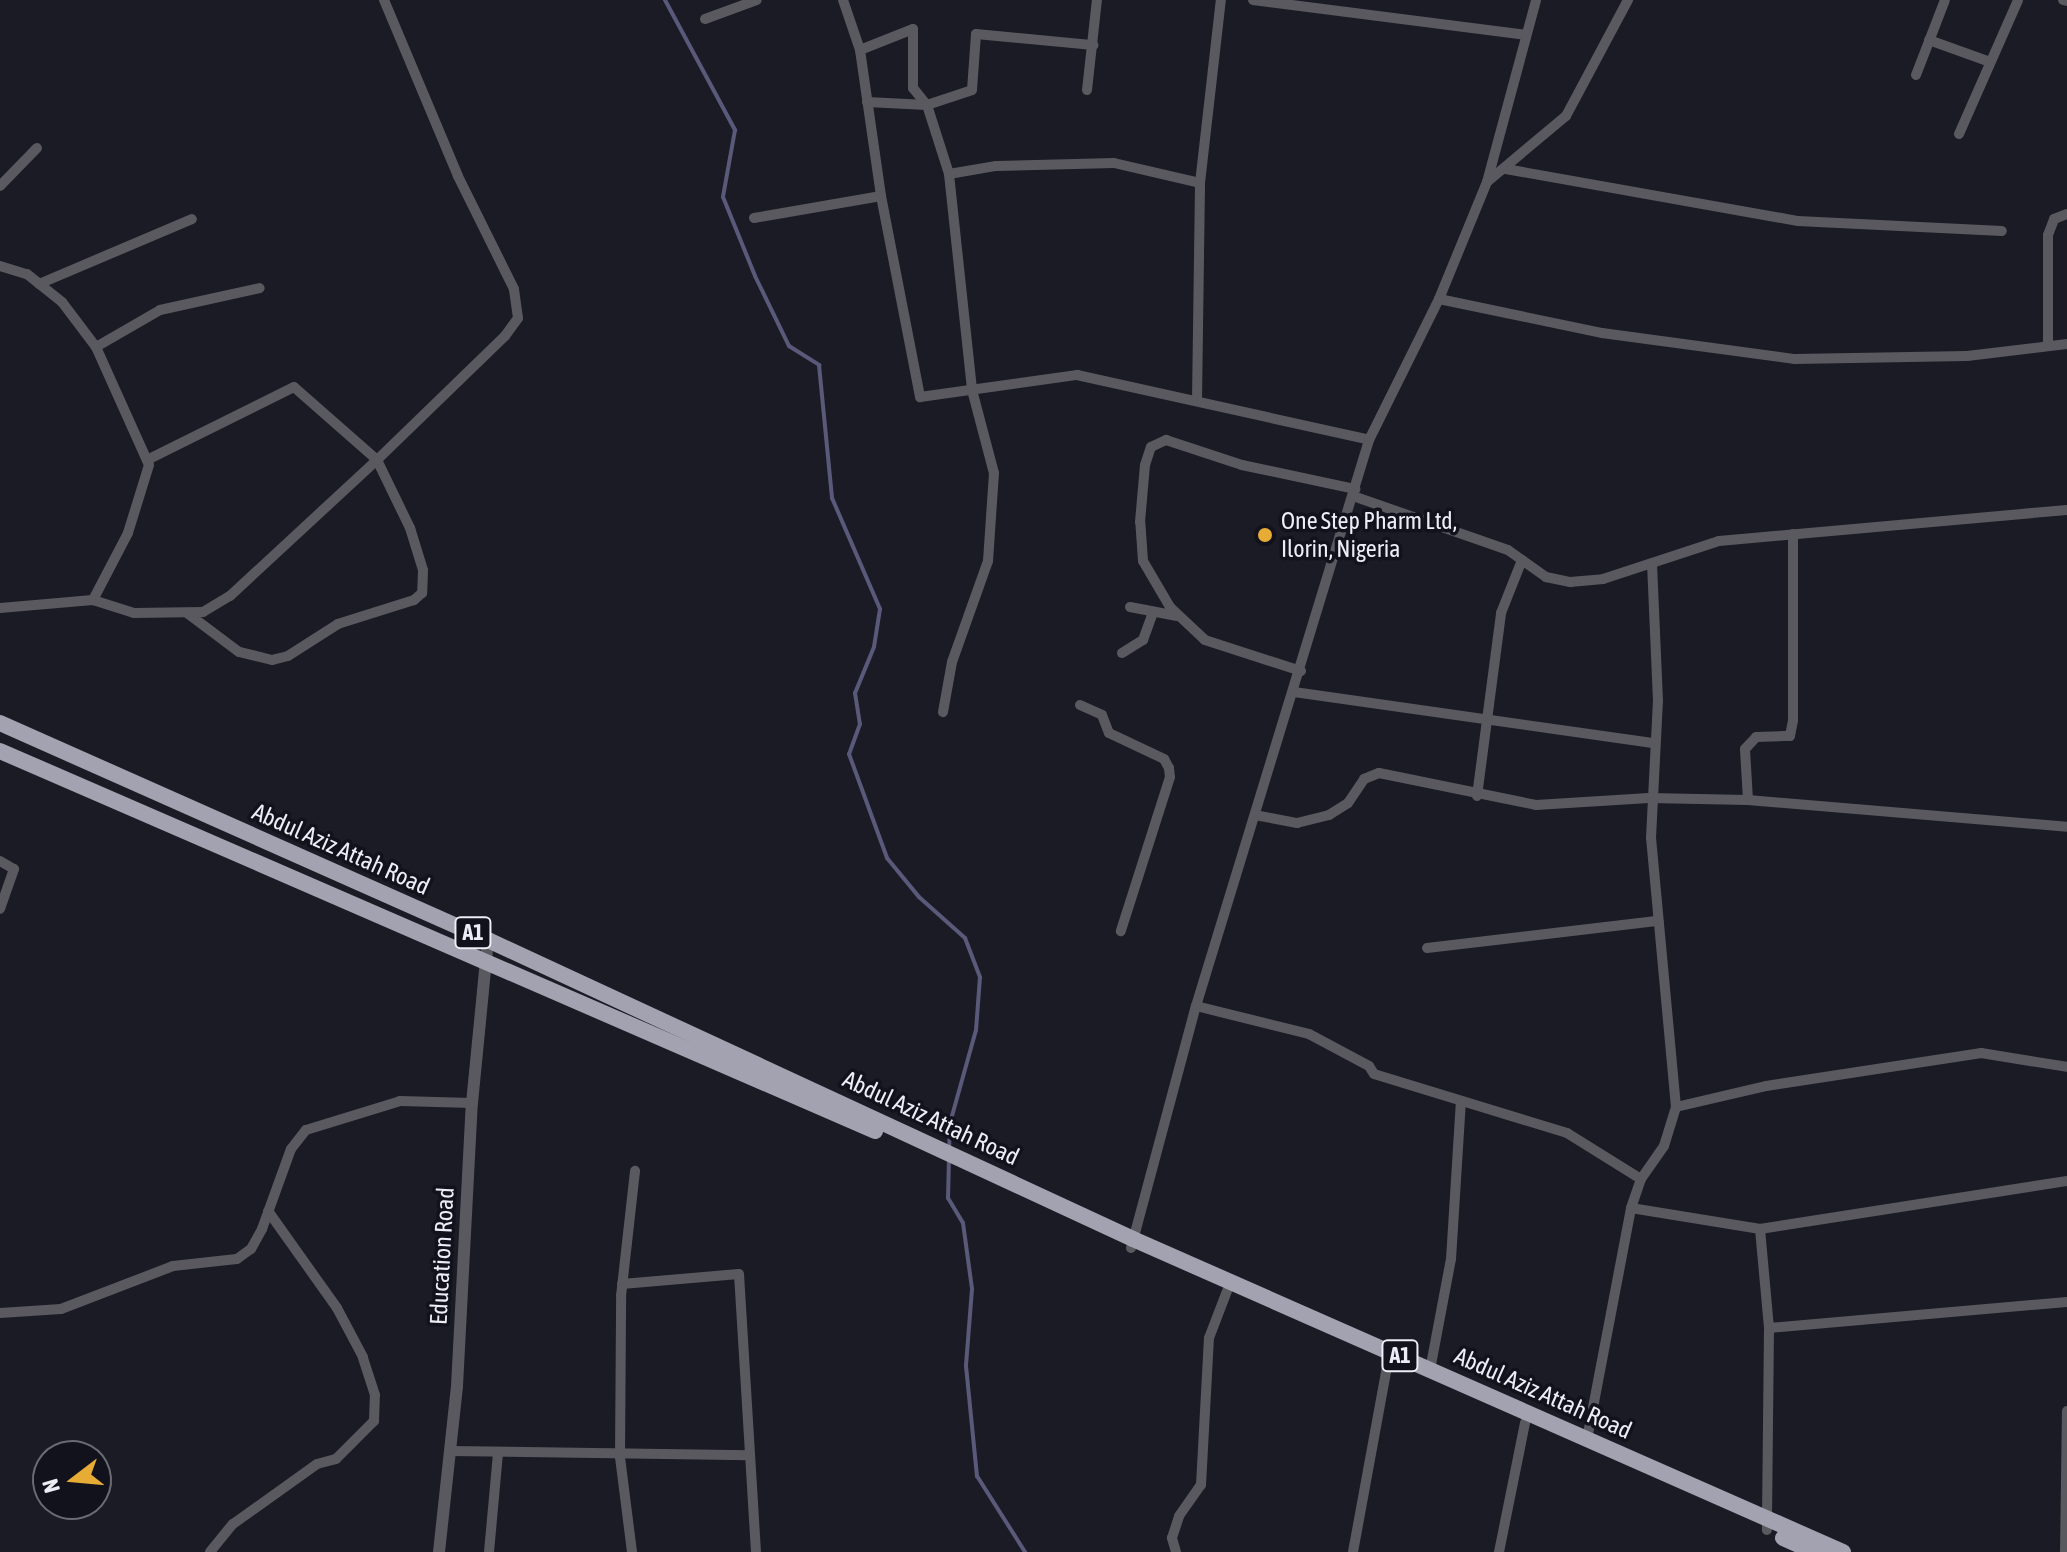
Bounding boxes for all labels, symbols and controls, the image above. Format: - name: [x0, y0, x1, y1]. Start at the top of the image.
- place label: One Step Pharm Ltd, Ilorin, Nigeria: [1281, 507, 1457, 563]
- marker: One Step Pharm Ltd, Ilorin, Nigeria: [1256, 526, 1274, 544]
- street label: Abdul Aziz Attah Road: [248, 797, 434, 901]
- road number: A1: [453, 915, 493, 951]
- street label: Abdul Aziz Attah Road: [838, 1065, 1024, 1171]
- street label: Education Road: [424, 1186, 460, 1326]
- road number: A1: [1380, 1338, 1420, 1374]
- street label: Abdul Aziz Attah Road: [1450, 1341, 1636, 1445]
- north arrow: [32, 1440, 112, 1520]
- text: N: [37, 1476, 65, 1496]

